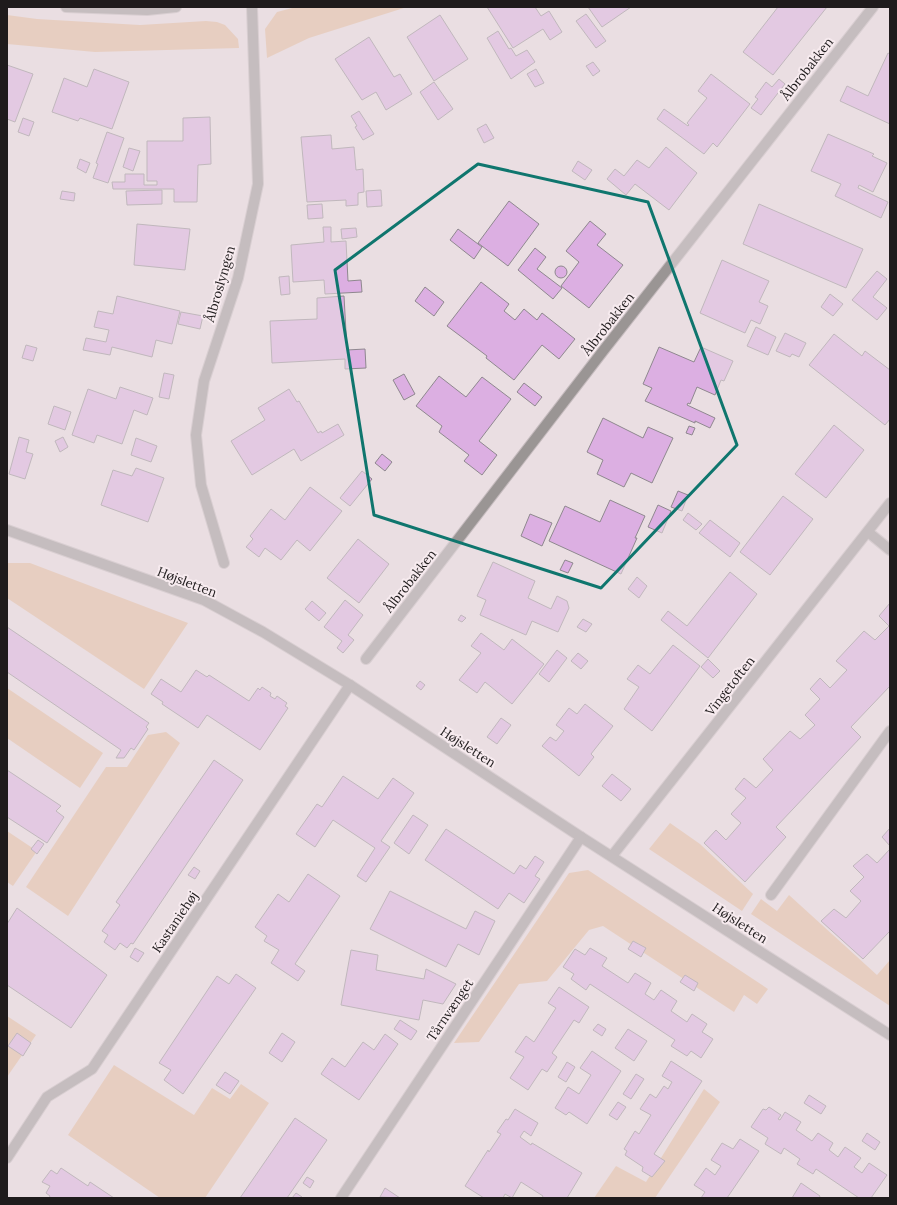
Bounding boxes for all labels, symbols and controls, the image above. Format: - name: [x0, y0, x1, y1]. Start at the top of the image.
- street label: Ålbrobakken: [776, 34, 837, 105]
- street label: Ålbroslyngen: [201, 244, 239, 325]
- street label: Ålbrobakken: [577, 289, 638, 360]
- street label: Ålbrobakken: [379, 546, 440, 617]
- street label: Højsletten: [155, 563, 219, 601]
- street label: Vingetoften: [701, 653, 759, 720]
- street label: Højsletten: [437, 723, 499, 771]
- street label: Kastaniehøj: [148, 888, 202, 956]
- street label: Højsletten: [709, 899, 771, 947]
- street label: Tårnvænget: [423, 976, 477, 1044]

